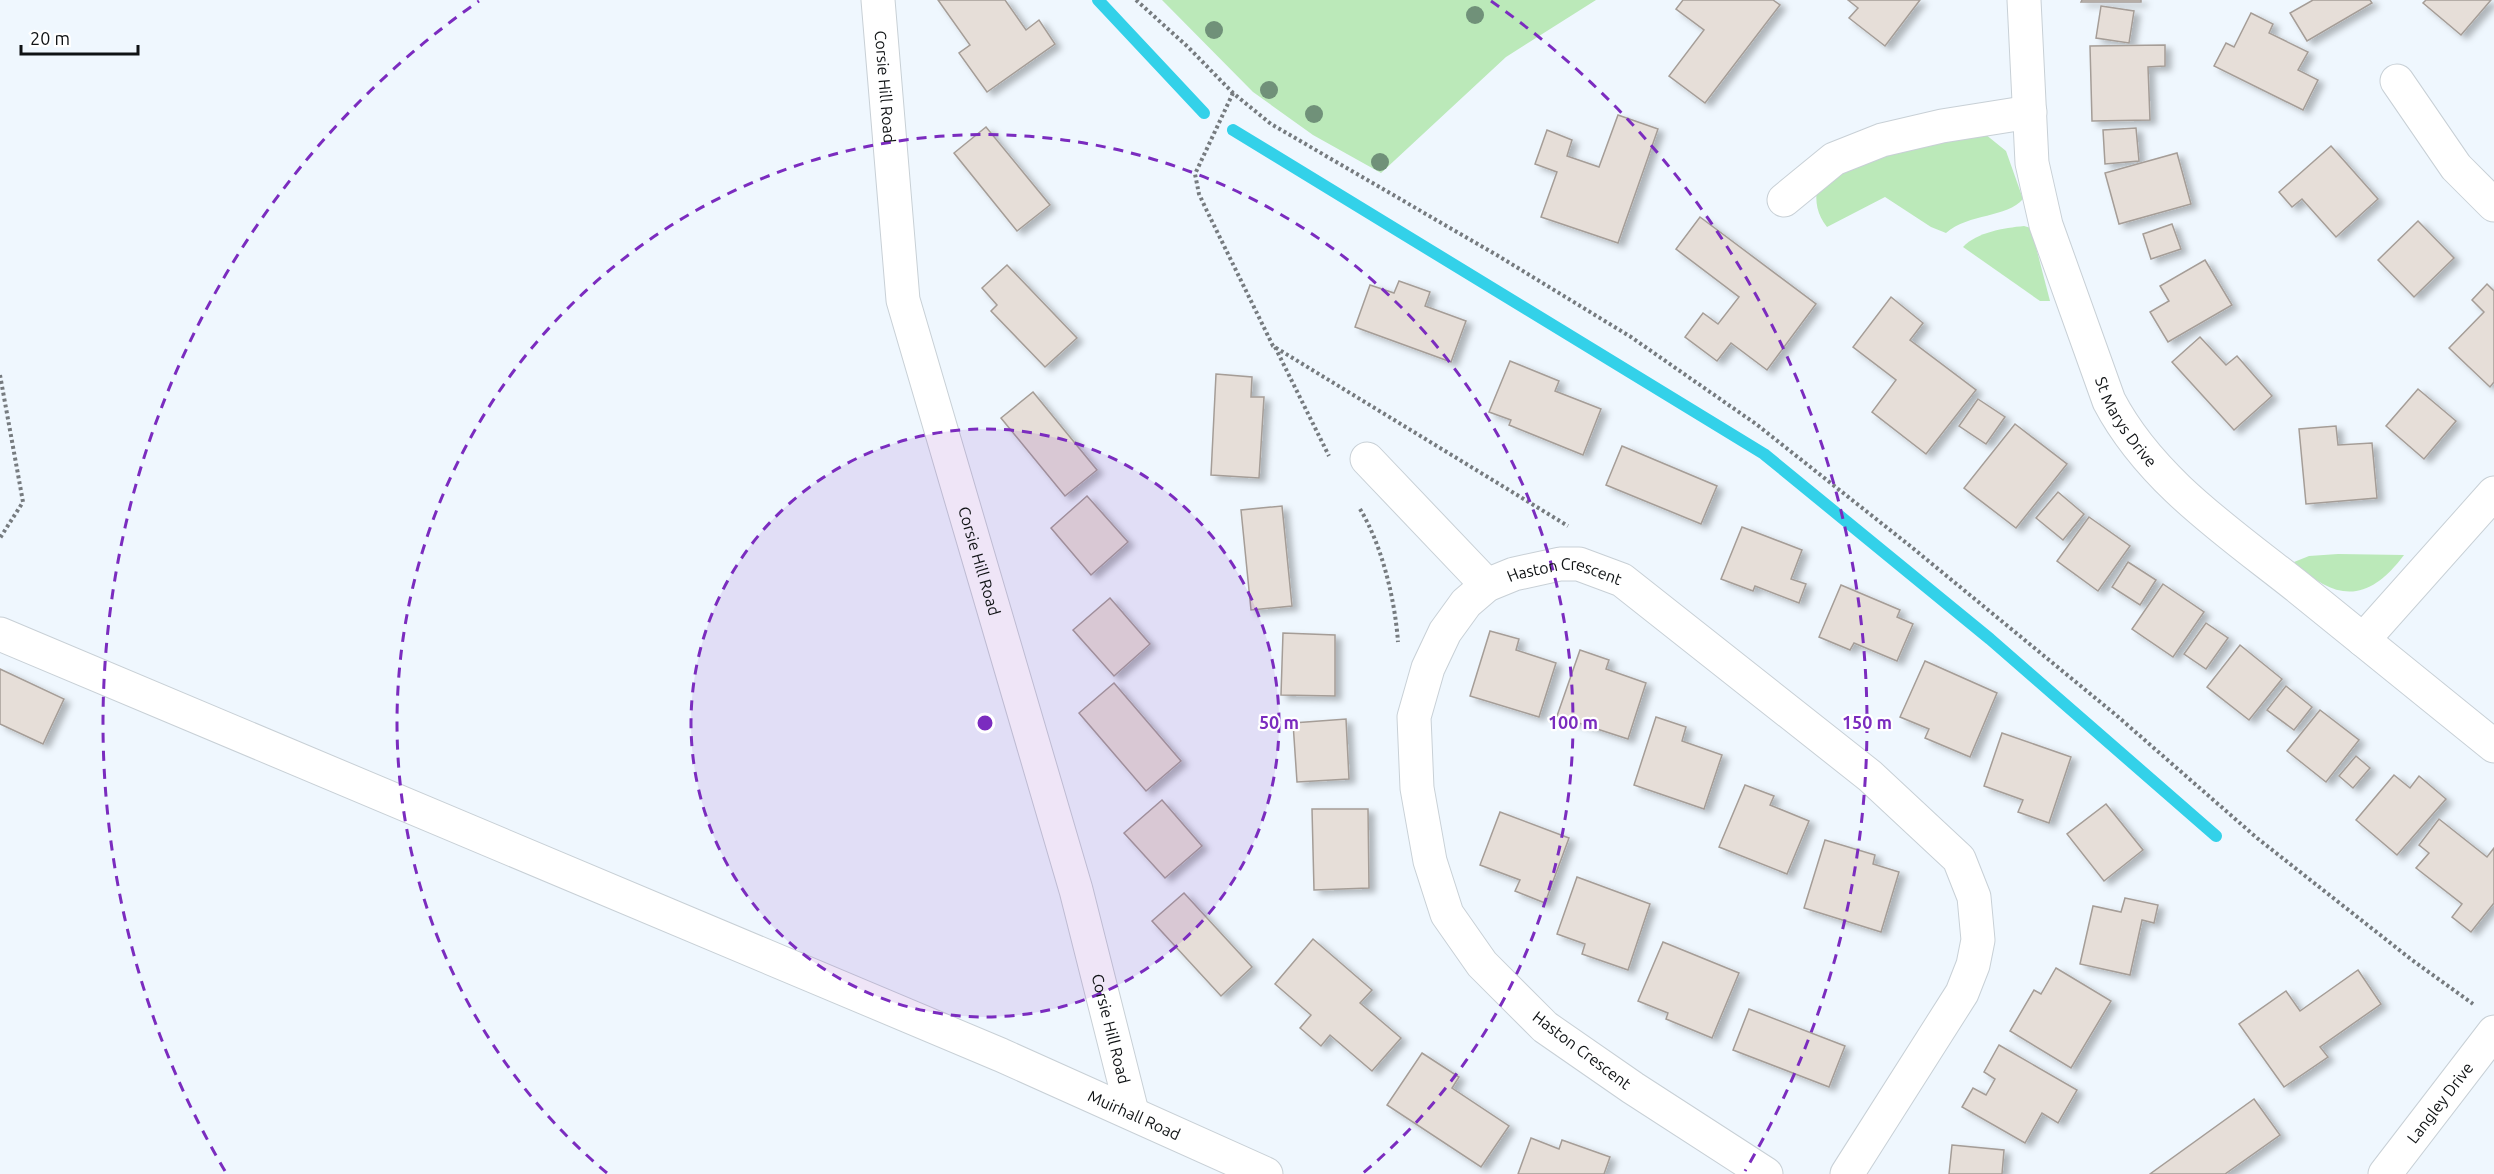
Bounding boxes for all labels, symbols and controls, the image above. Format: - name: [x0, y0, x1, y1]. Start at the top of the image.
- scale bar: [21, 18, 138, 56]
- text: 20 m: [30, 28, 70, 48]
- street label: Corsie Hill Road: [872, 30, 899, 144]
- street label: St Marys Drive: [2092, 374, 2161, 470]
- street label: Corsie Hill Road: [955, 504, 1004, 618]
- street label: Haston Crescent: [1504, 555, 1625, 588]
- text: 50 m: [1259, 712, 1299, 732]
- text: 100 m: [1548, 712, 1598, 732]
- text: 150 m: [1842, 712, 1892, 732]
- centre of rings: [975, 713, 995, 733]
- street label: Corsie Hill Road: [1089, 972, 1134, 1086]
- street label: Haston Crescent: [1529, 1007, 1635, 1093]
- street label: Langley Drive: [2403, 1059, 2476, 1147]
- street label: Muirhall Road: [1085, 1086, 1183, 1143]

